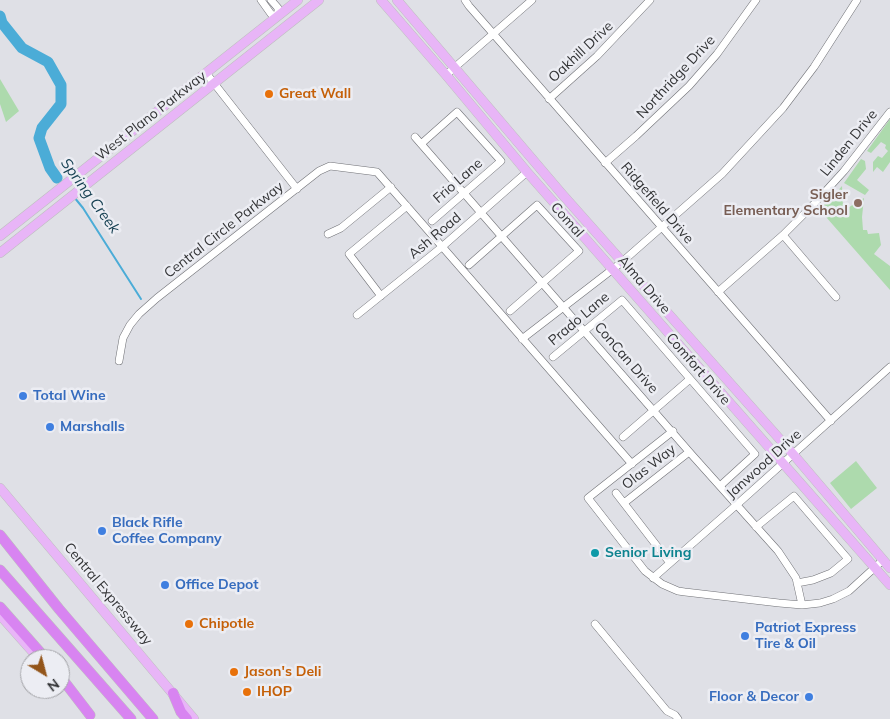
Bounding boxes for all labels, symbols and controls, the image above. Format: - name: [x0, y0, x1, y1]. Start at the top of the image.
- street label: Oakhill Drive: [545, 18, 617, 86]
- street label: Northridge Drive: [633, 32, 719, 122]
- street label: West Plano Parkway: [92, 68, 210, 164]
- place label: Great Wall: [279, 86, 351, 102]
- marker: Great Wall: [263, 88, 275, 100]
- street label: Linden Drive: [817, 106, 881, 180]
- water label: Spring Creek: [57, 155, 123, 237]
- street label: Frio Lane: [430, 155, 486, 207]
- street label: Ridgefield Drive: [617, 159, 697, 247]
- street label: Central Circle Parkway: [161, 178, 287, 282]
- place label: Sigler Elementary School: [724, 187, 848, 220]
- marker: Sigler Elementary School: [852, 197, 864, 209]
- street label: Comal: [547, 199, 587, 241]
- street label: Ash Road: [405, 209, 465, 263]
- street label: Alma Drive: [614, 252, 674, 318]
- street label: Prado Lane: [545, 289, 613, 349]
- street label: ConCan Drive: [591, 319, 661, 397]
- street label: Comfort Drive: [662, 330, 734, 408]
- place label: Total Wine: [33, 388, 106, 404]
- marker: Total Wine: [17, 390, 29, 402]
- place label: Marshalls: [60, 419, 125, 435]
- marker: Marshalls: [44, 421, 56, 433]
- street label: Janwood Drive: [723, 426, 805, 502]
- street label: Olas Way: [619, 441, 679, 493]
- place label: Black Rifle Coffee Company: [112, 515, 222, 548]
- marker: Black Rifle Coffee Company: [96, 525, 108, 537]
- street label: Central Expressway: [60, 539, 156, 649]
- place label: Senior Living: [605, 545, 691, 561]
- marker: Senior Living: [589, 547, 601, 559]
- place label: Office Depot: [175, 577, 259, 593]
- marker: Office Depot: [159, 579, 171, 591]
- place label: Chipotle: [199, 616, 254, 632]
- marker: Chipotle: [183, 618, 195, 630]
- place label: Patriot Express Tire & Oil: [755, 620, 856, 652]
- marker: Patriot Express Tire & Oil: [739, 630, 751, 642]
- north arrow: [20, 649, 70, 699]
- place label: Jason's Deli: [244, 664, 321, 680]
- marker: Jason's Deli: [228, 666, 240, 678]
- text: N: [44, 675, 63, 696]
- place label: IHOP: [257, 684, 292, 700]
- marker: IHOP: [241, 686, 253, 698]
- place label: Floor & Decor: [709, 689, 799, 705]
- marker: Floor & Decor: [803, 691, 815, 703]

